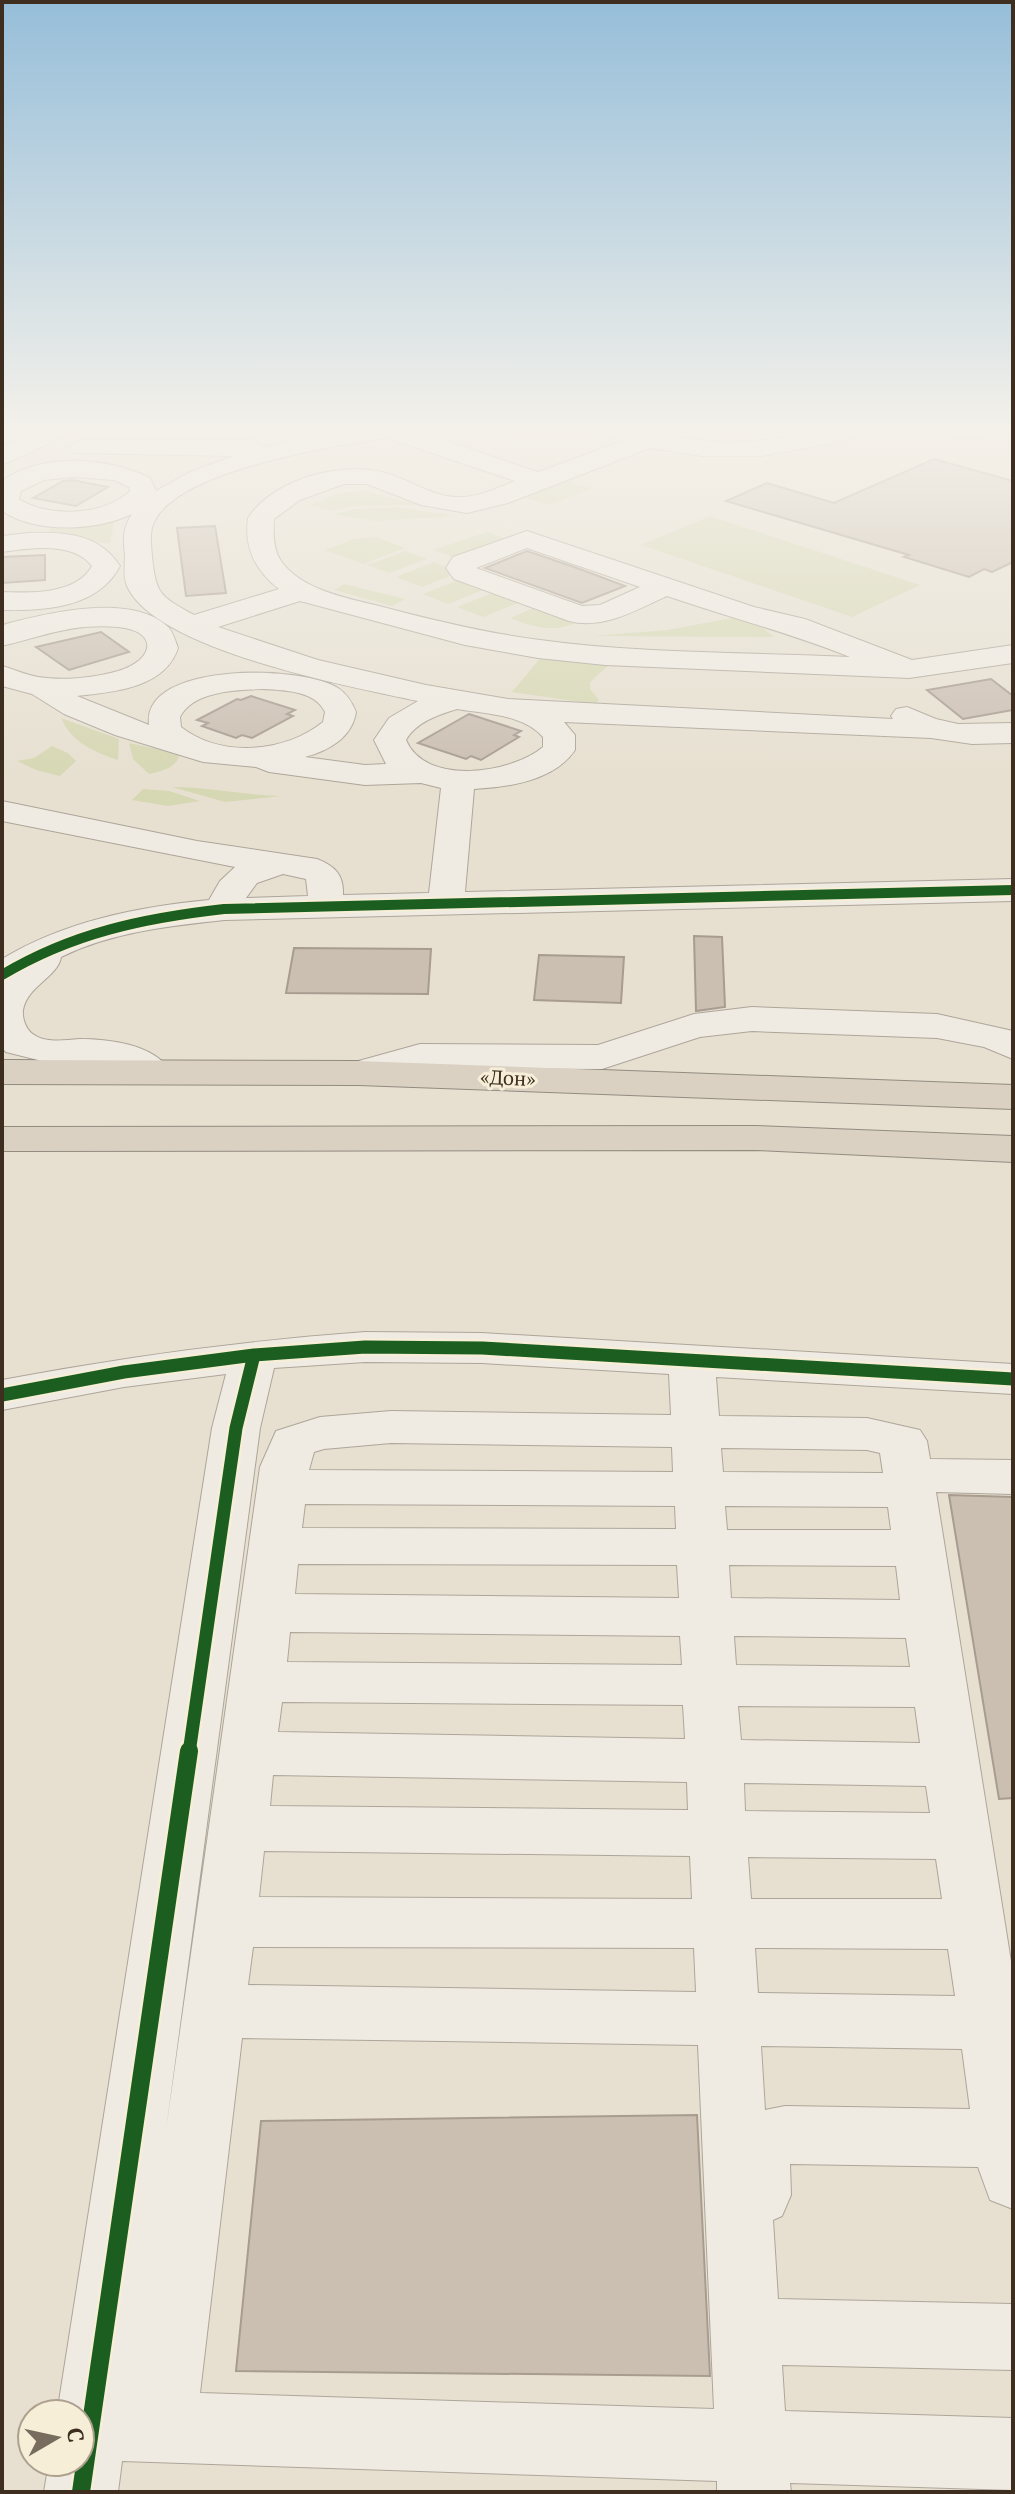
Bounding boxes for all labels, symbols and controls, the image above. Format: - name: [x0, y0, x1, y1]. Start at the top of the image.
- street label: «Дон»: [480, 1063, 536, 1092]
- north arrow: [16, 2398, 96, 2478]
- text: С: [61, 2425, 92, 2444]

